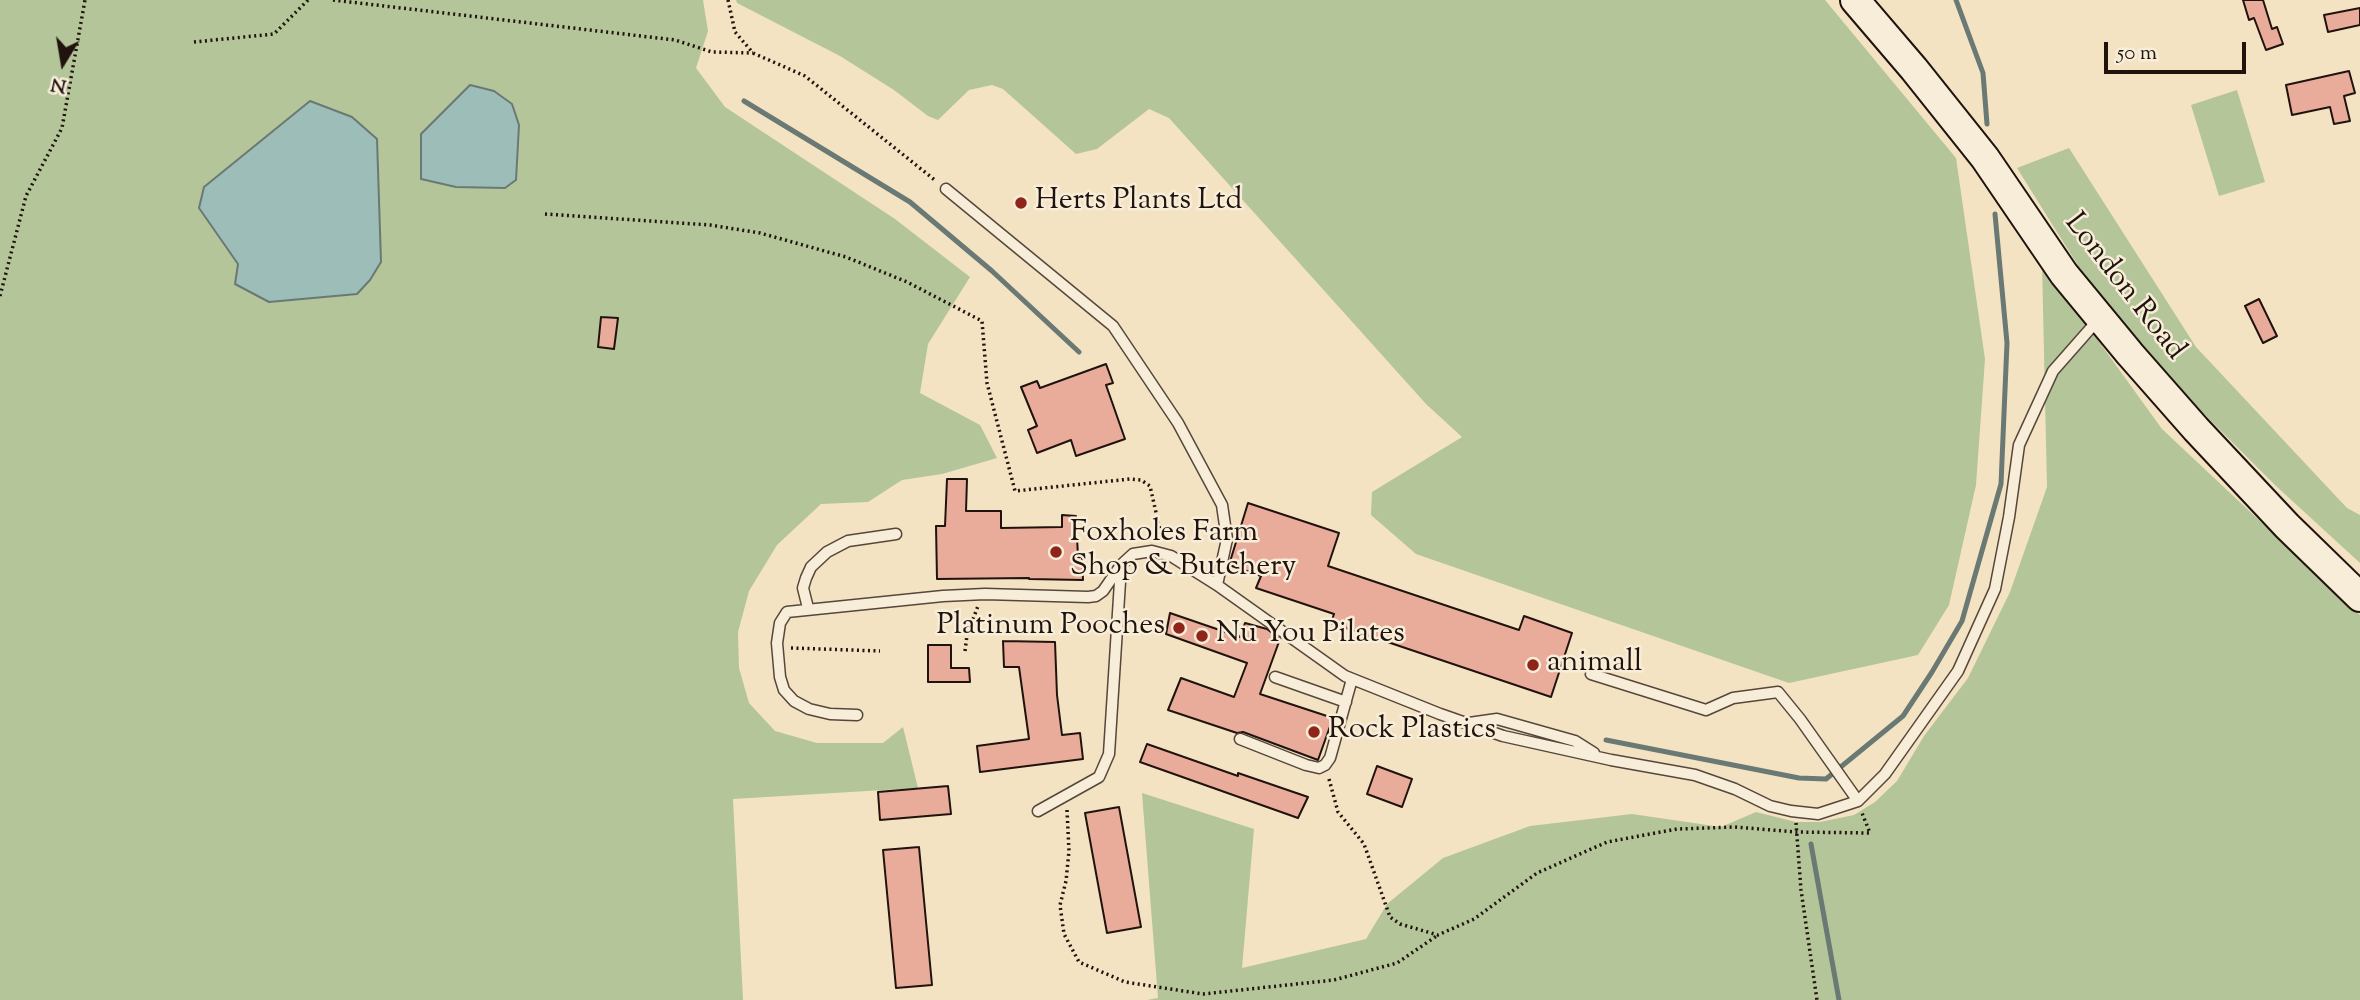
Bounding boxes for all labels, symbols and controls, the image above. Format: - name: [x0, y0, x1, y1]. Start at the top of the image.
- north arrow: [28, 28, 98, 98]
- scale bar: [2108, 28, 2250, 72]
- text: 50 m: [2117, 39, 2157, 69]
- text: N: [49, 69, 69, 99]
- place label: Herts Plants Ltd: [1035, 185, 1243, 221]
- marker: Herts Plants Ltd: [1013, 195, 1029, 211]
- street label: London Road: [2054, 207, 2192, 369]
- place label: Foxholes Farm Shop & Butchery: [1070, 517, 1296, 588]
- marker: Foxholes Farm Shop & Butchery: [1048, 544, 1064, 560]
- place label: Platinum Pooches: [937, 610, 1165, 646]
- place label: Nu You Pilates: [1216, 618, 1405, 654]
- marker: Platinum Pooches: [1171, 620, 1187, 636]
- marker: Nu You Pilates: [1194, 628, 1210, 644]
- place label: animall: [1547, 647, 1642, 683]
- marker: animall: [1525, 657, 1541, 673]
- place label: Rock Plastics: [1328, 714, 1496, 750]
- marker: Rock Plastics: [1306, 724, 1322, 740]

